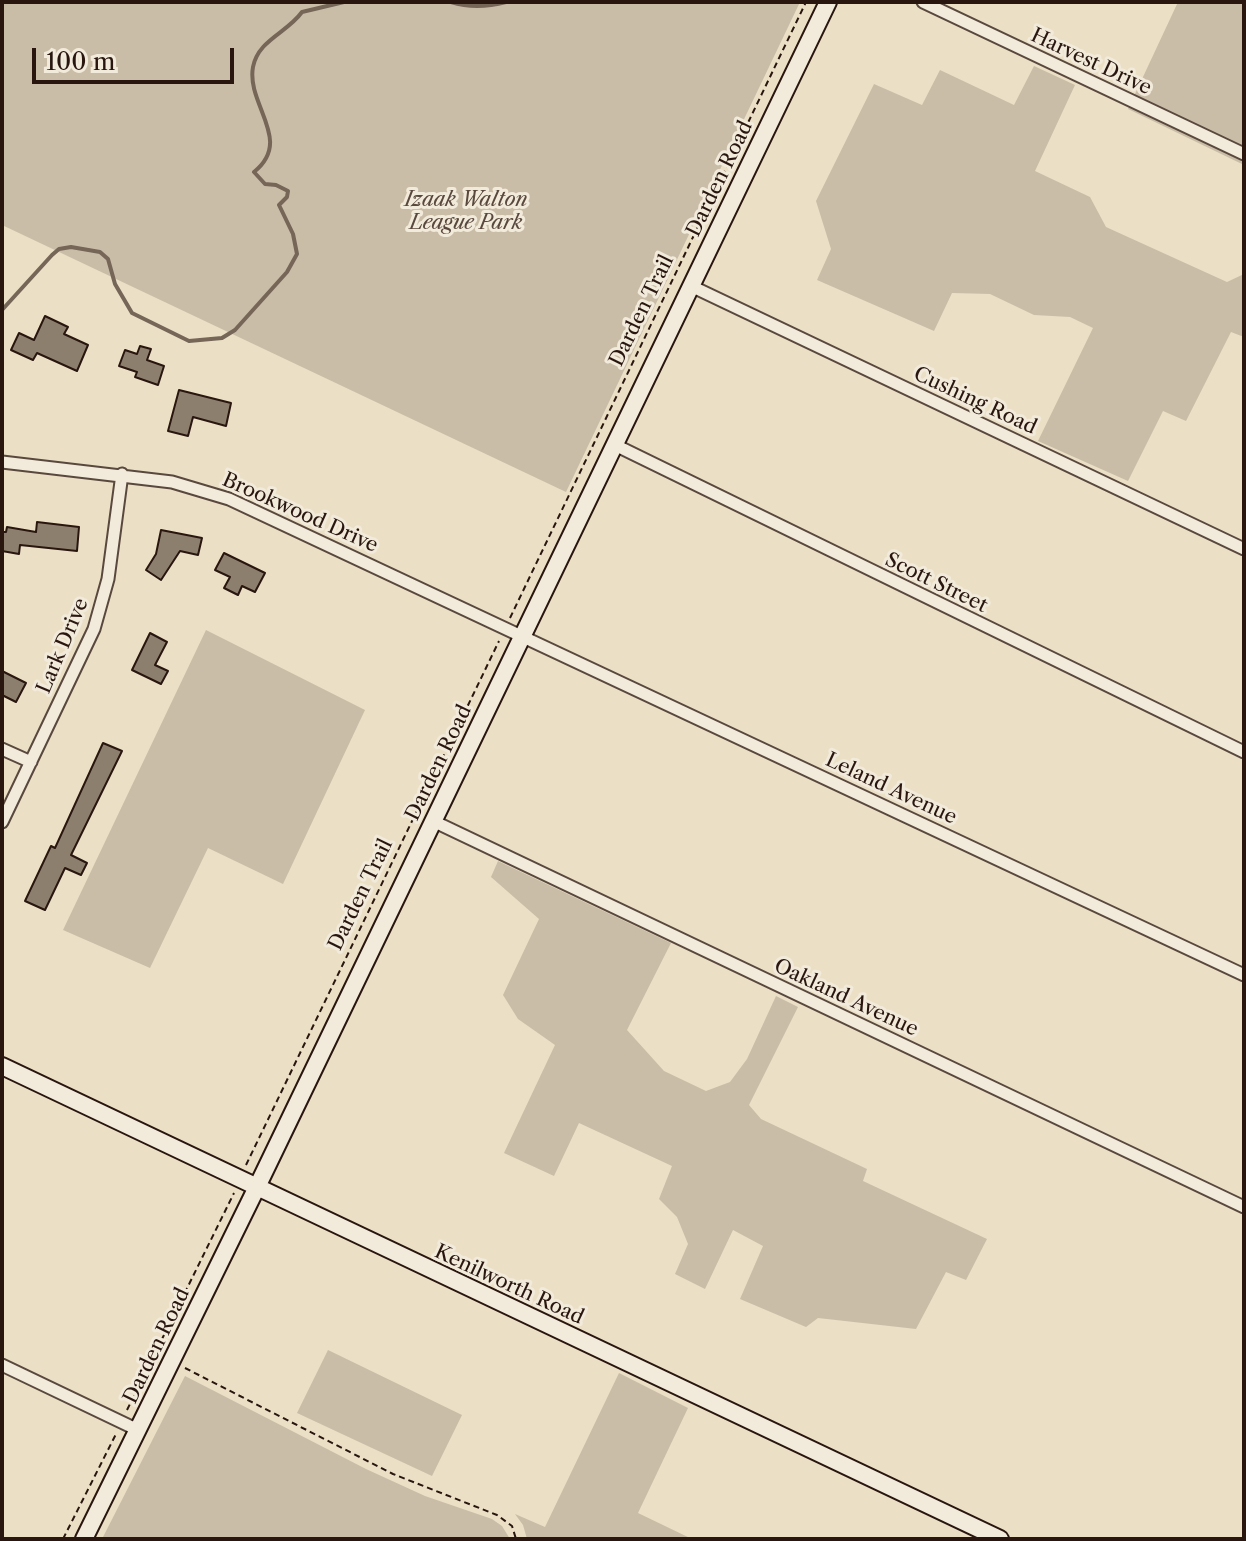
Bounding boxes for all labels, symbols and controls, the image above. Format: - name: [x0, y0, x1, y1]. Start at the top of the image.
- street label: Harvest Drive: [1027, 24, 1155, 100]
- scale bar: [36, 32, 238, 82]
- text: 100 m: [46, 47, 115, 76]
- street label: Darden Road: [682, 117, 758, 241]
- park label: Izaak Walton League Park: [404, 188, 528, 235]
- street label: Darden Trail: [605, 251, 679, 371]
- street label: Cushing Road: [910, 362, 1040, 440]
- street label: Brookwood Drive: [219, 468, 381, 558]
- street label: Scott Street: [881, 548, 991, 618]
- street label: Lark Drive: [32, 595, 94, 697]
- street label: Darden Road: [401, 701, 477, 825]
- street label: Leland Avenue: [822, 748, 960, 830]
- street label: Darden Trail: [324, 835, 398, 955]
- street label: Oakland Avenue: [770, 954, 922, 1042]
- street label: Kenilworth Road: [431, 1240, 587, 1330]
- street label: Darden Road: [119, 1284, 195, 1408]

